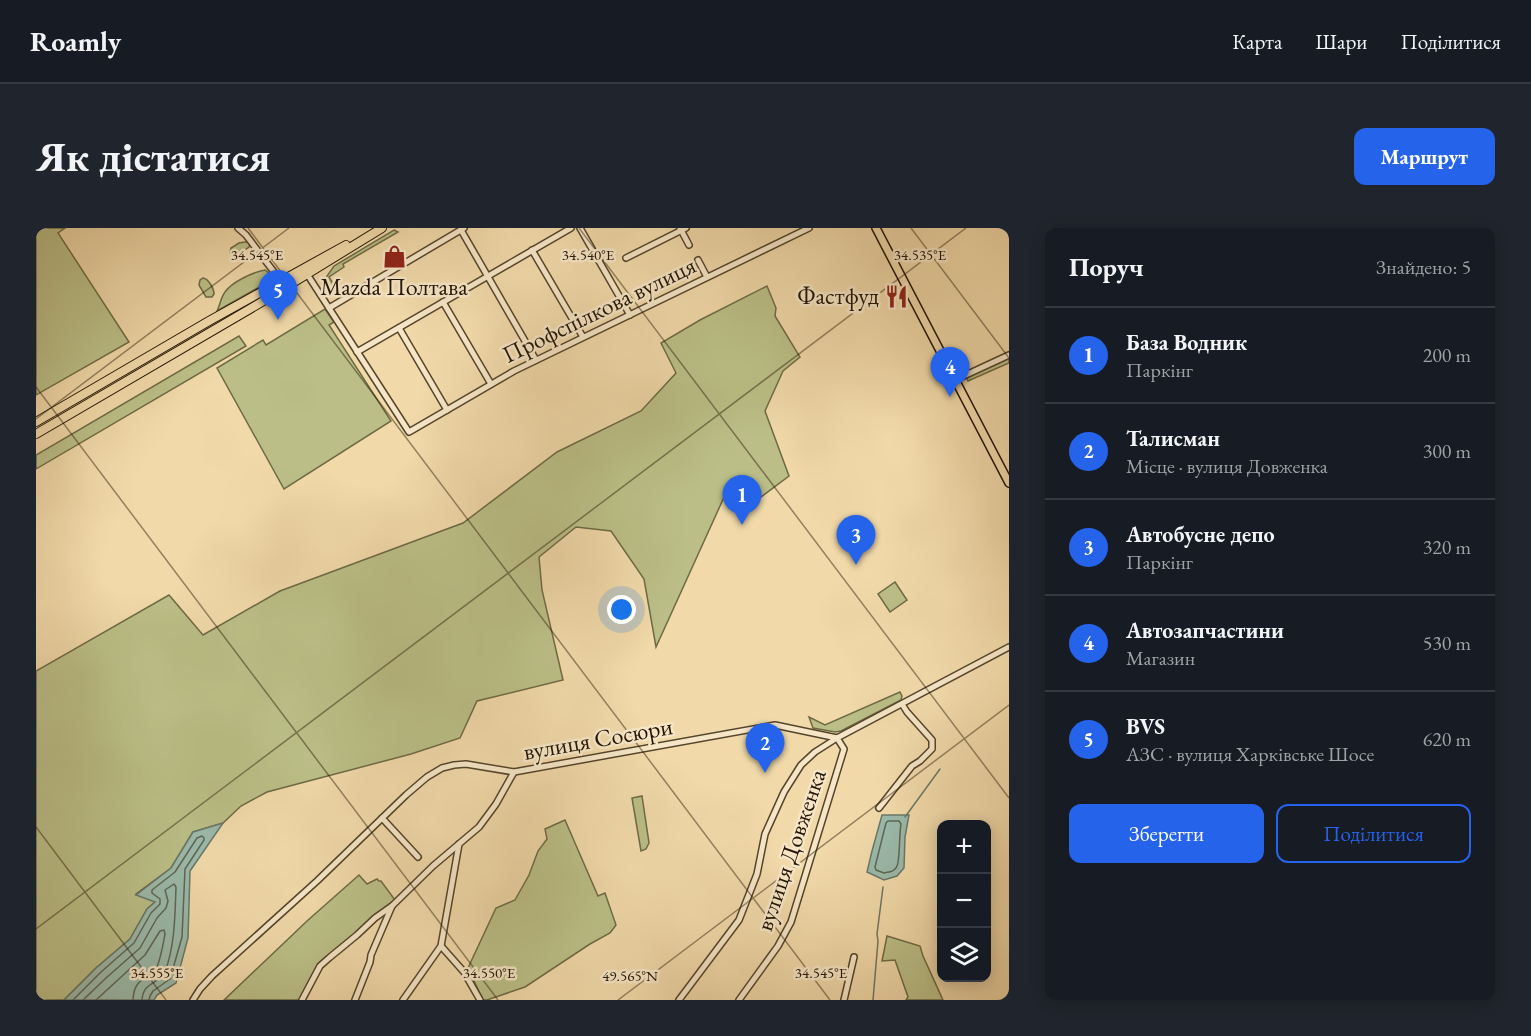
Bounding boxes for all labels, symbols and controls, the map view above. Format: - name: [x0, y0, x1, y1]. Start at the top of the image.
- text: Roamly: [30, 23, 121, 59]
- text: Карта: [1232, 28, 1282, 55]
- text: Шари: [1315, 28, 1367, 55]
- text: Поділитися: [1400, 28, 1501, 55]
- button: Маршрут: [1354, 128, 1495, 185]
- text: Як дістатися: [36, 129, 270, 184]
- shop icon: Mazda Полтава: [381, 244, 407, 270]
- text: 34.545°E: [231, 245, 284, 264]
- text: 34.540°E: [562, 245, 615, 264]
- text: 34.535°E: [894, 245, 947, 264]
- street label: Профспілкова вулиця: [497, 249, 701, 370]
- text: Поруч: [1069, 250, 1144, 284]
- text: Знайдено: 5: [1376, 254, 1471, 280]
- pin: 5: [258, 270, 298, 320]
- place label: Mazda Полтава: [320, 271, 468, 302]
- place label: Фастфуд: [797, 280, 879, 311]
- restaurant icon: Фастфуд: [884, 283, 910, 309]
- text: База Водник: [1126, 328, 1247, 357]
- text: 1: [1083, 342, 1094, 368]
- text: 200 m: [1423, 342, 1471, 368]
- pin: 4: [930, 348, 970, 397]
- text: Паркінг: [1126, 357, 1193, 383]
- text: Талисман: [1126, 424, 1220, 453]
- text: 2: [1083, 438, 1094, 464]
- text: 300 m: [1423, 438, 1471, 464]
- text: Місце · вулиця Довженка: [1126, 453, 1328, 479]
- pin: 1: [722, 476, 762, 525]
- pin: 3: [836, 516, 876, 565]
- text: Автобусне депо: [1126, 520, 1275, 549]
- text: 3: [1083, 534, 1094, 560]
- text: 320 m: [1423, 534, 1471, 560]
- text: Паркінг: [1126, 549, 1193, 575]
- your location: [607, 595, 636, 624]
- text: Автозапчастини: [1126, 616, 1284, 645]
- text: 4: [1083, 630, 1094, 656]
- text: 530 m: [1423, 630, 1471, 656]
- text: Магазин: [1126, 645, 1195, 671]
- street label: вулиця Сосюри: [521, 710, 675, 767]
- text: BVS: [1126, 712, 1165, 741]
- pin: 2: [746, 724, 784, 773]
- text: 5: [1083, 726, 1094, 752]
- text: 620 m: [1423, 726, 1471, 752]
- text: АЗС · вулиця Харківське Шосе: [1126, 741, 1374, 767]
- street label: вулиця Довженка: [748, 764, 833, 935]
- button: Зберегти: [1069, 804, 1264, 863]
- button: Поділитися: [1276, 804, 1471, 863]
- map controls: [937, 820, 991, 982]
- button: +: [937, 820, 991, 874]
- button: −: [937, 874, 991, 928]
- button: layers: [937, 928, 991, 982]
- text: 34.555°E: [131, 963, 184, 982]
- text: 34.550°E: [463, 963, 516, 982]
- text: 34.545°E: [795, 963, 848, 982]
- text: 49.565°N: [602, 966, 658, 985]

